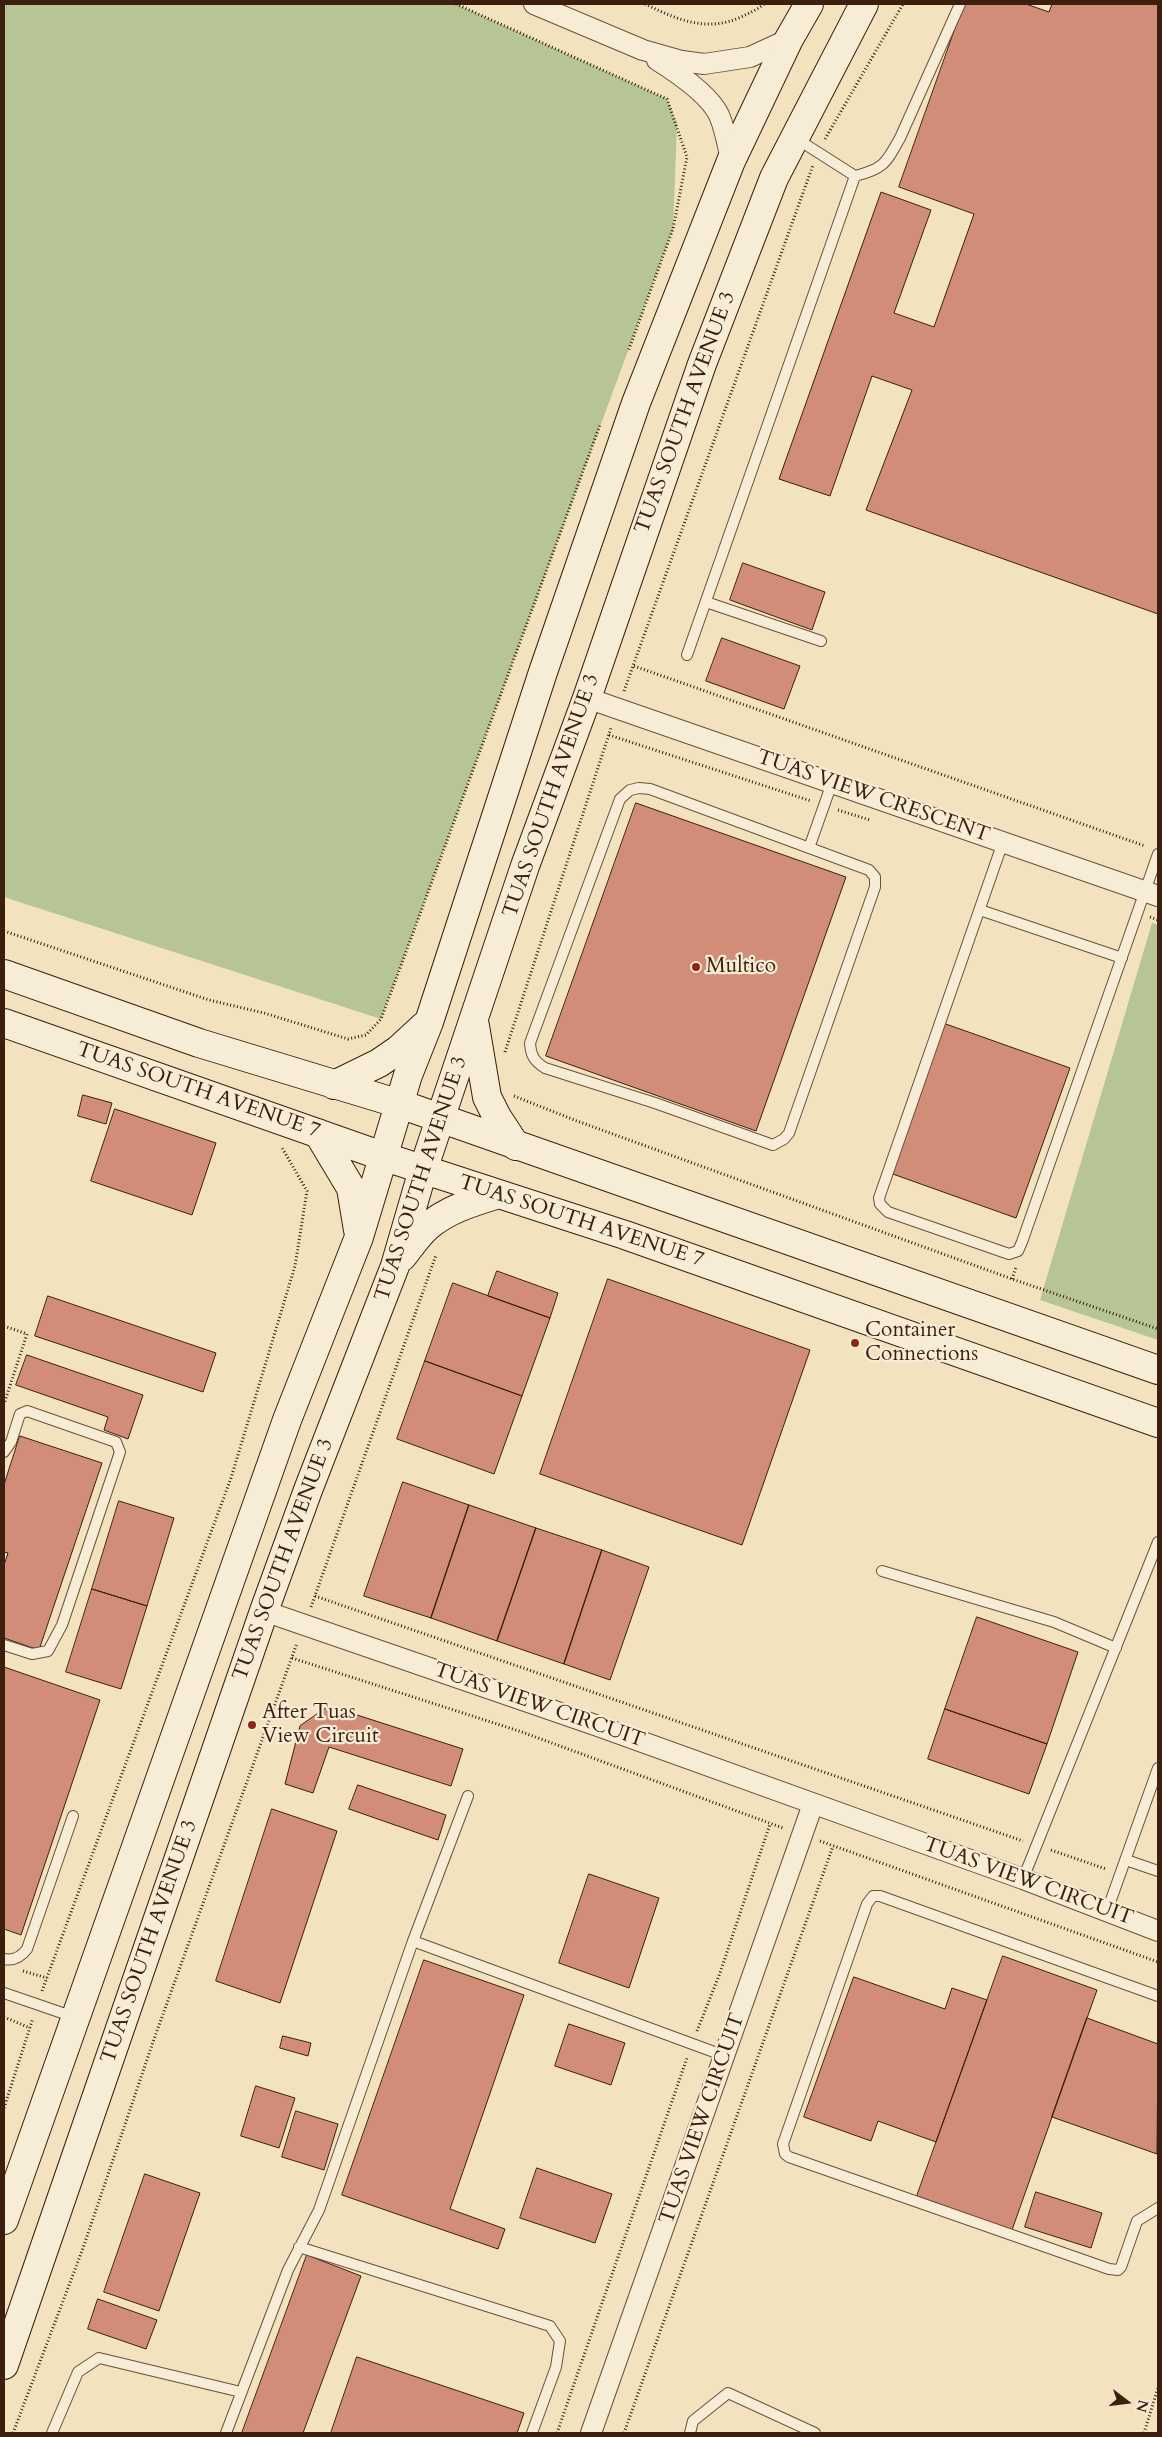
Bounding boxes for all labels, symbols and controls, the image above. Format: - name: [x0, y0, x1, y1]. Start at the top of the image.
- street label: TUAS SOUTH AVENUE 3: [630, 289, 742, 537]
- street label: TUAS SOUTH AVENUE 3: [498, 671, 606, 921]
- street label: TUAS VIEW CRESCENT: [753, 745, 993, 849]
- place label: Multico: [706, 954, 776, 980]
- marker: Multico: [690, 961, 702, 973]
- street label: TUAS SOUTH AVENUE 7: [73, 1037, 323, 1145]
- street label: TUAS SOUTH AVENUE 3: [370, 1053, 474, 1305]
- street label: TUAS SOUTH AVENUE 7: [455, 1170, 707, 1274]
- place label: Container Connections: [865, 1318, 978, 1368]
- marker: Container Connections: [849, 1337, 861, 1349]
- street label: TUAS SOUTH AVENUE 3: [228, 1436, 340, 1684]
- street label: TUAS VIEW CIRCUIT: [430, 1658, 648, 1754]
- place label: After Tuas View Circuit: [262, 1700, 379, 1750]
- marker: After Tuas View Circuit: [246, 1719, 258, 1731]
- street label: TUAS SOUTH AVENUE 3: [96, 1817, 204, 2067]
- street label: TUAS VIEW CIRCUIT: [920, 1832, 1136, 1932]
- street label: TUAS VIEW CIRCUIT: [655, 2010, 751, 2228]
- north arrow: [1102, 2377, 1152, 2427]
- text: N: [1131, 2398, 1153, 2414]

